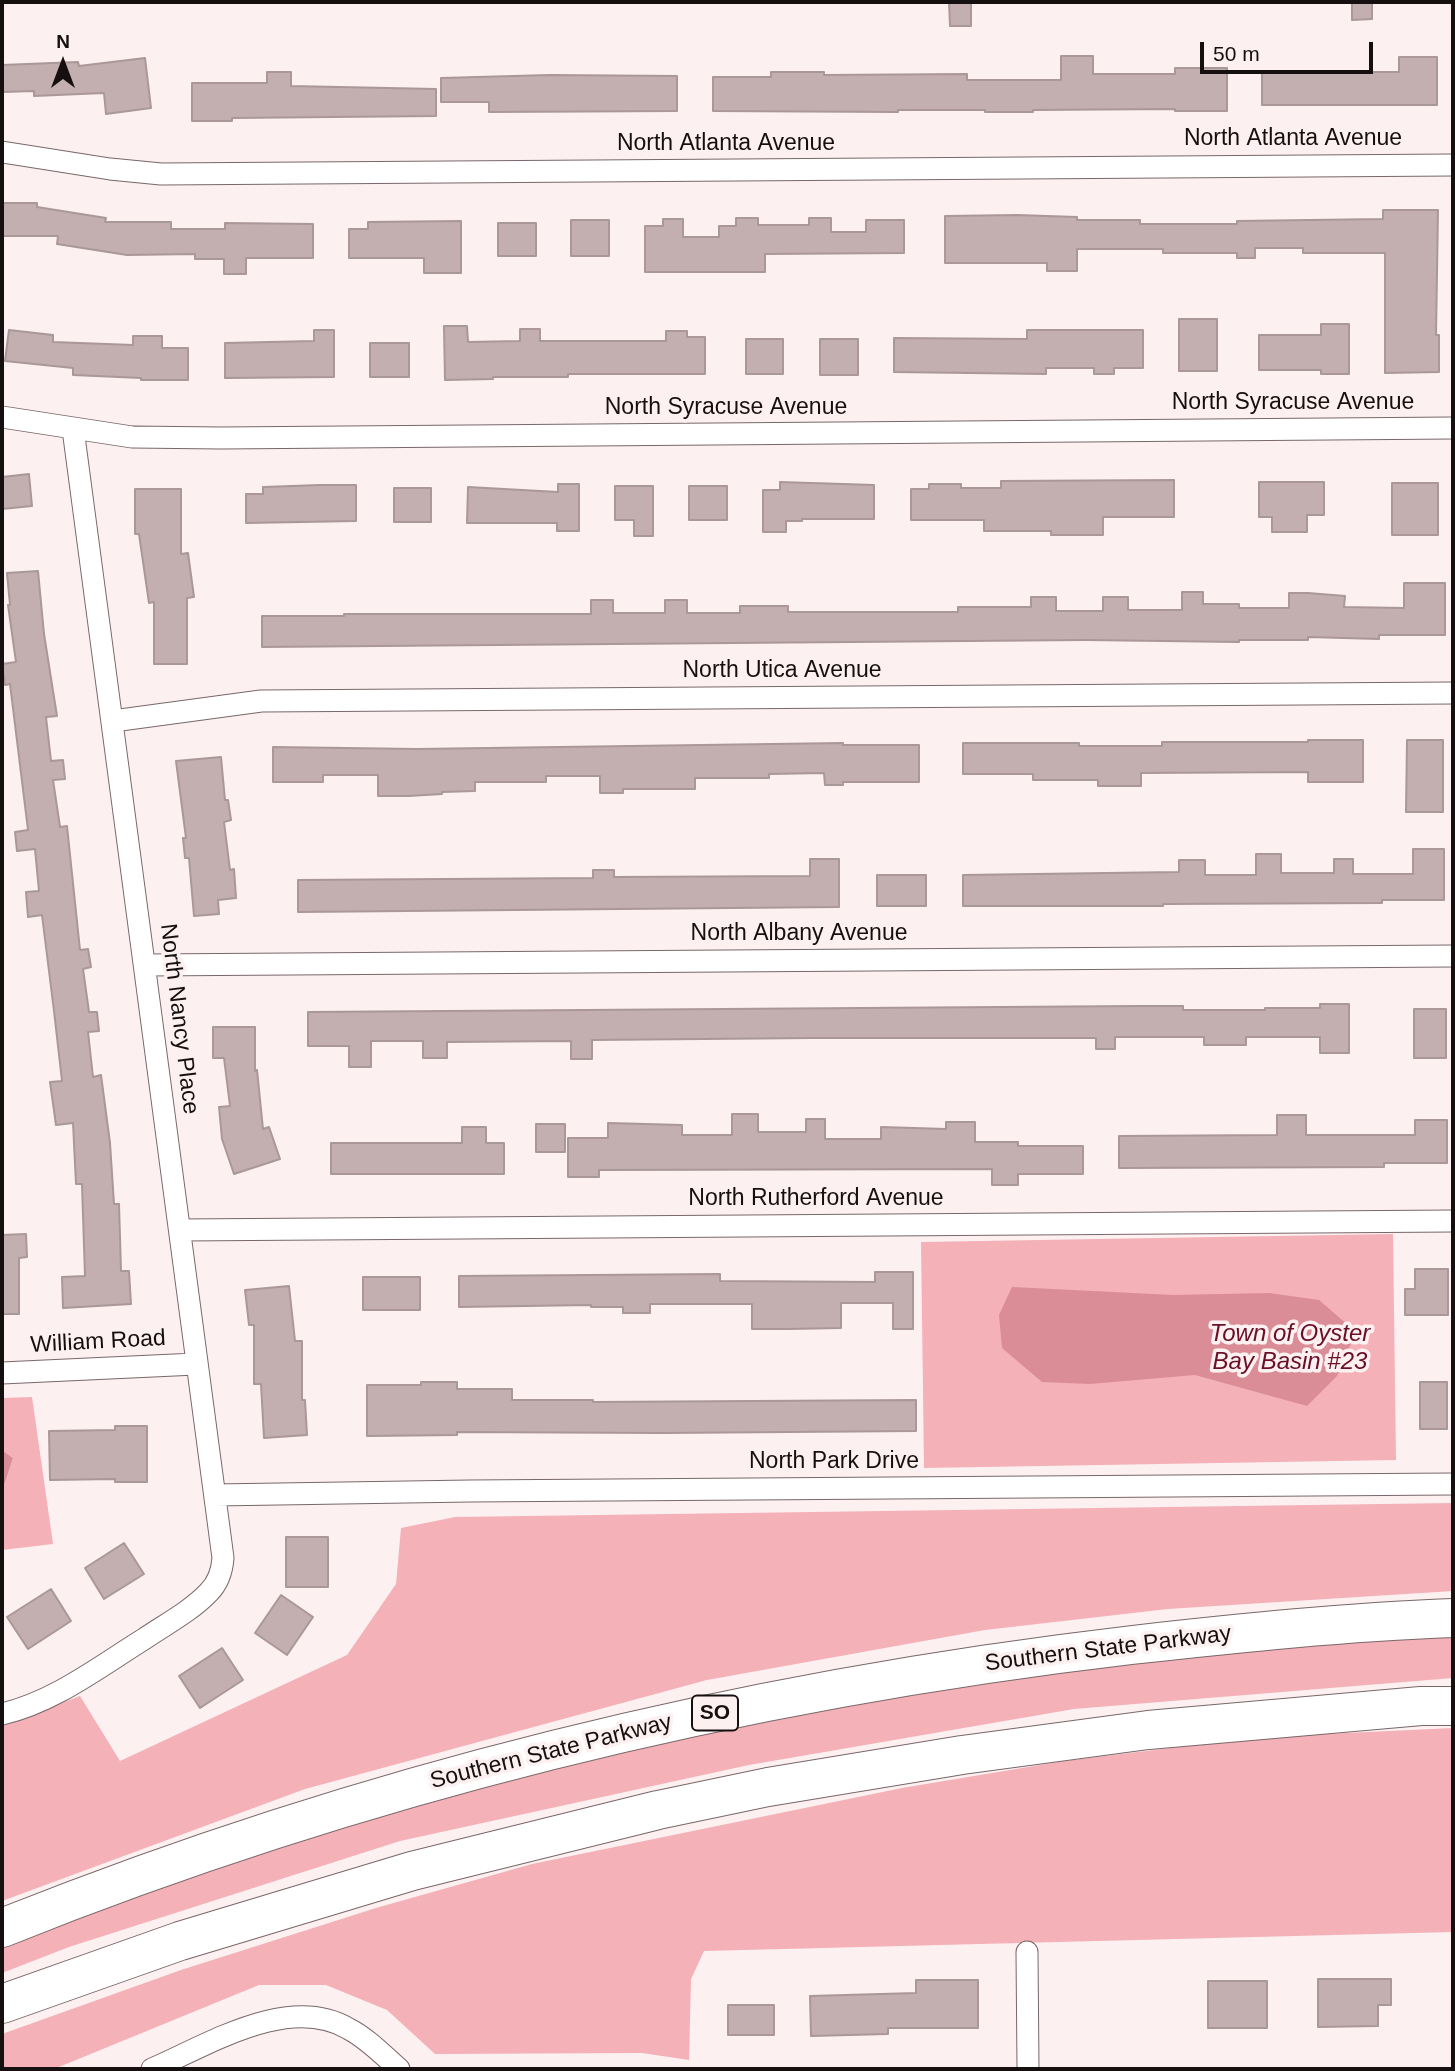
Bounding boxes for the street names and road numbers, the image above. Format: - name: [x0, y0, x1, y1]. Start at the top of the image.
- street label: North Atlanta Avenue: [1184, 125, 1402, 153]
- street label: North Atlanta Avenue: [617, 130, 835, 158]
- street label: North Syracuse Avenue: [1172, 389, 1414, 417]
- street label: North Syracuse Avenue: [605, 394, 847, 422]
- street label: North Utica Avenue: [682, 657, 882, 685]
- street label: North Albany Avenue: [691, 920, 907, 948]
- street label: North Nancy Place: [154, 922, 204, 1116]
- street label: North Rutherford Avenue: [688, 1185, 944, 1213]
- street label: William Road: [30, 1325, 166, 1359]
- street label: North Park Drive: [749, 1448, 919, 1476]
- street label: Southern State Parkway: [983, 1620, 1233, 1678]
- road number: SO: [692, 1696, 738, 1730]
- street label: Southern State Parkway: [427, 1709, 675, 1795]

